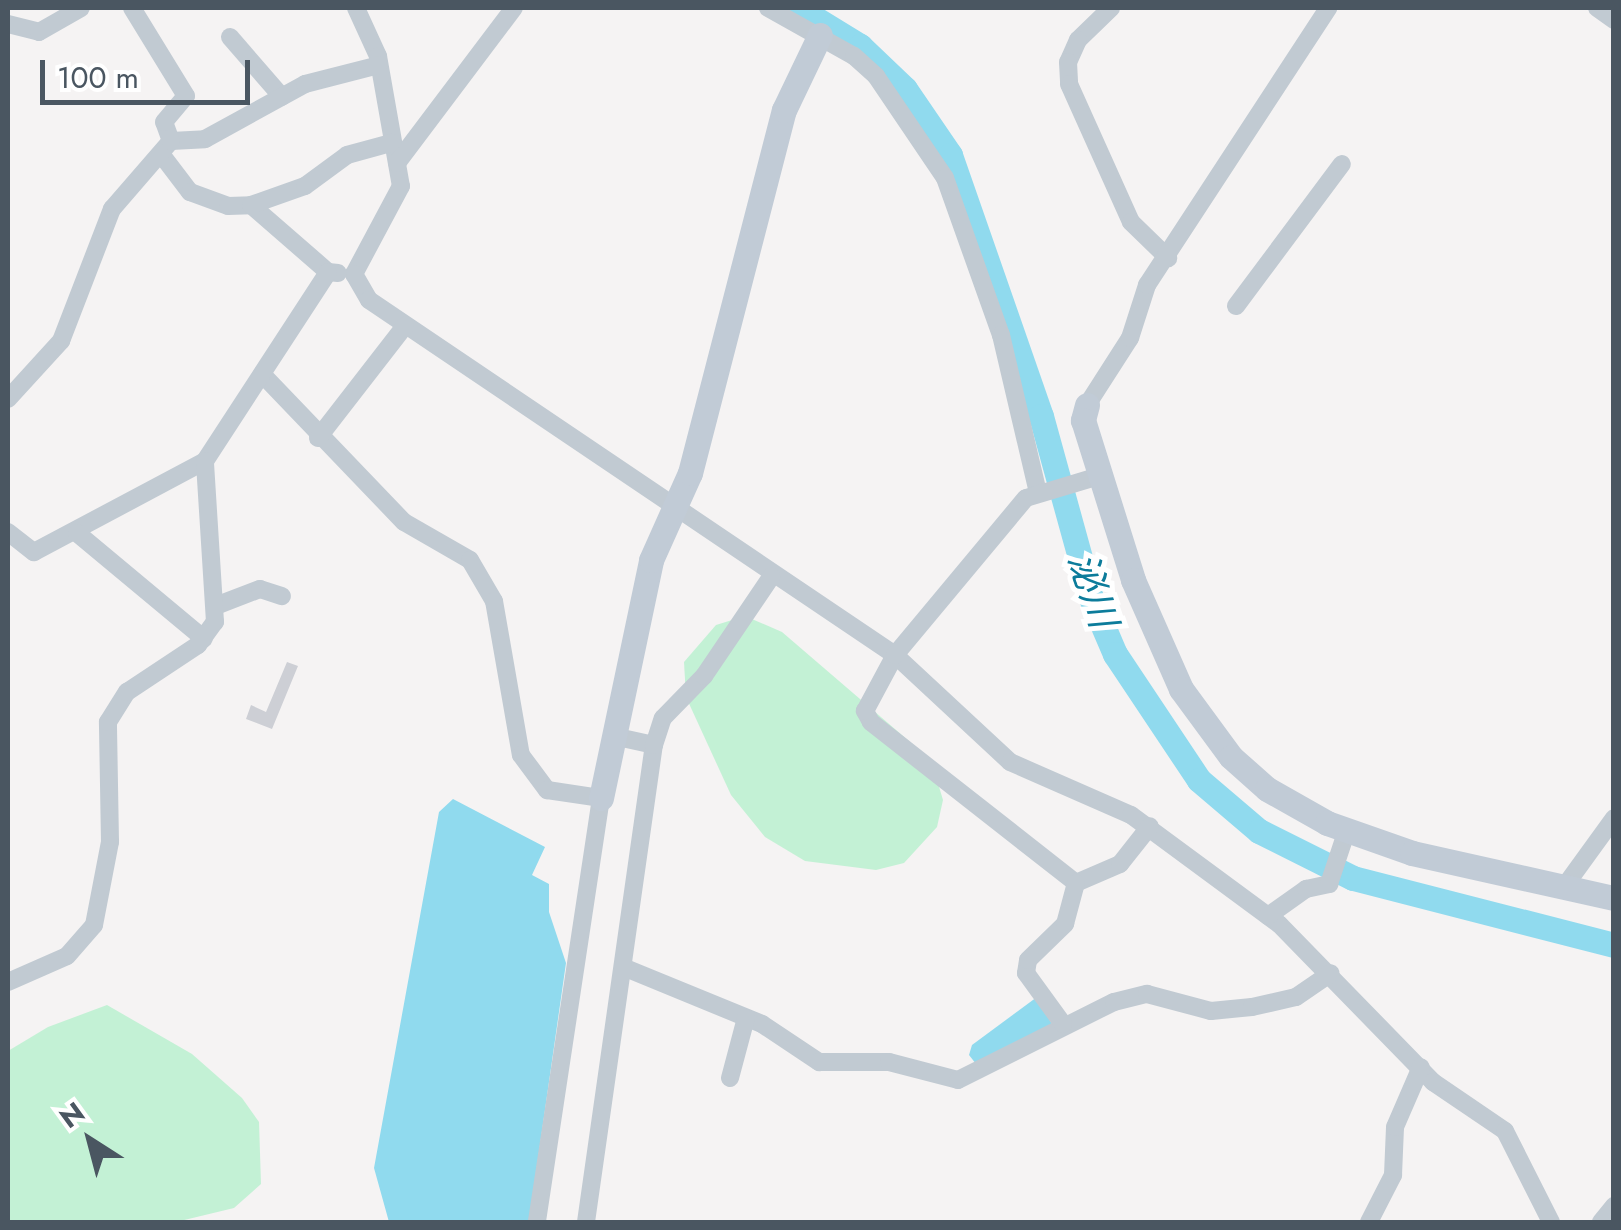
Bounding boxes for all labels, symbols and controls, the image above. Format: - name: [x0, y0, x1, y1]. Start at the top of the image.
- scale bar: [45, 40, 255, 102]
- text: 100 m: [57, 56, 139, 99]
- water label: 泌川: [1059, 547, 1127, 633]
- north arrow: [40, 1090, 140, 1190]
- text: N: [51, 1092, 93, 1138]

